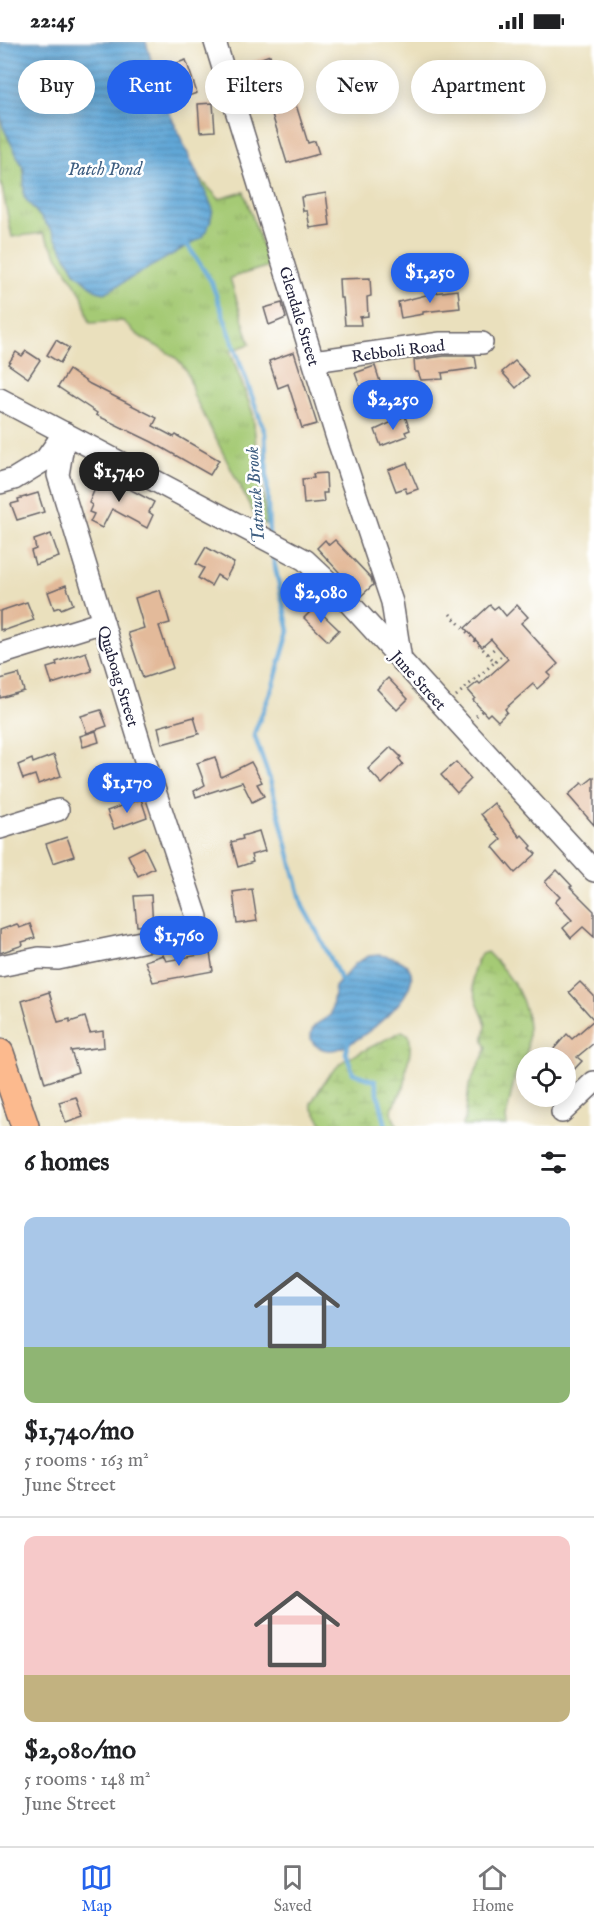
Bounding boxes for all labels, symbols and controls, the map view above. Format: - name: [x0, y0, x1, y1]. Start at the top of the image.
- text: 22:45: [30, 7, 75, 35]
- chip: Buy: [18, 60, 95, 114]
- chip: Rent: [107, 60, 193, 114]
- chip: Filters: [205, 60, 304, 114]
- chip: New: [316, 60, 399, 114]
- chip: Apartment: [411, 60, 546, 114]
- water label: Patch Pond: [68, 159, 144, 182]
- pin: $1,250: [381, 253, 479, 304]
- text: $1,250: [405, 260, 455, 285]
- street label: Glendale Street: [273, 264, 323, 369]
- street label: Rebboli Road: [351, 336, 446, 368]
- pin: $2,250: [344, 380, 442, 431]
- text: $2,250: [367, 387, 419, 412]
- water label: Tatnuck Brook: [242, 446, 271, 544]
- pin: $1,740: [70, 452, 168, 503]
- text: $1,740: [93, 459, 145, 484]
- pin: $2,080: [272, 573, 370, 624]
- text: $2,080: [294, 580, 348, 605]
- street label: Quaboag Street: [92, 624, 142, 730]
- street label: June Street: [384, 646, 450, 716]
- pin: $1,170: [78, 763, 176, 814]
- text: $1,170: [102, 770, 152, 795]
- pin: $1,760: [130, 916, 228, 967]
- text: $1,760: [154, 923, 204, 948]
- map controls: [516, 1047, 576, 1107]
- button: locate: [516, 1047, 576, 1107]
- text: 6 homes: [24, 1146, 109, 1179]
- icon: filters: [537, 1146, 570, 1179]
- icon: home: [243, 1256, 351, 1364]
- text: $1,740/mo: [24, 1415, 134, 1448]
- text: 5 rooms · 163 m²: [24, 1448, 149, 1473]
- text: June Street: [24, 1473, 116, 1498]
- icon: home: [243, 1575, 351, 1683]
- text: $2,080/mo: [24, 1734, 136, 1767]
- text: 5 rooms · 148 m²: [24, 1767, 151, 1792]
- text: June Street: [24, 1792, 116, 1817]
- tab: Map: [80, 1861, 113, 1917]
- tab: Saved: [274, 1861, 312, 1917]
- tab: Home: [472, 1861, 514, 1917]

